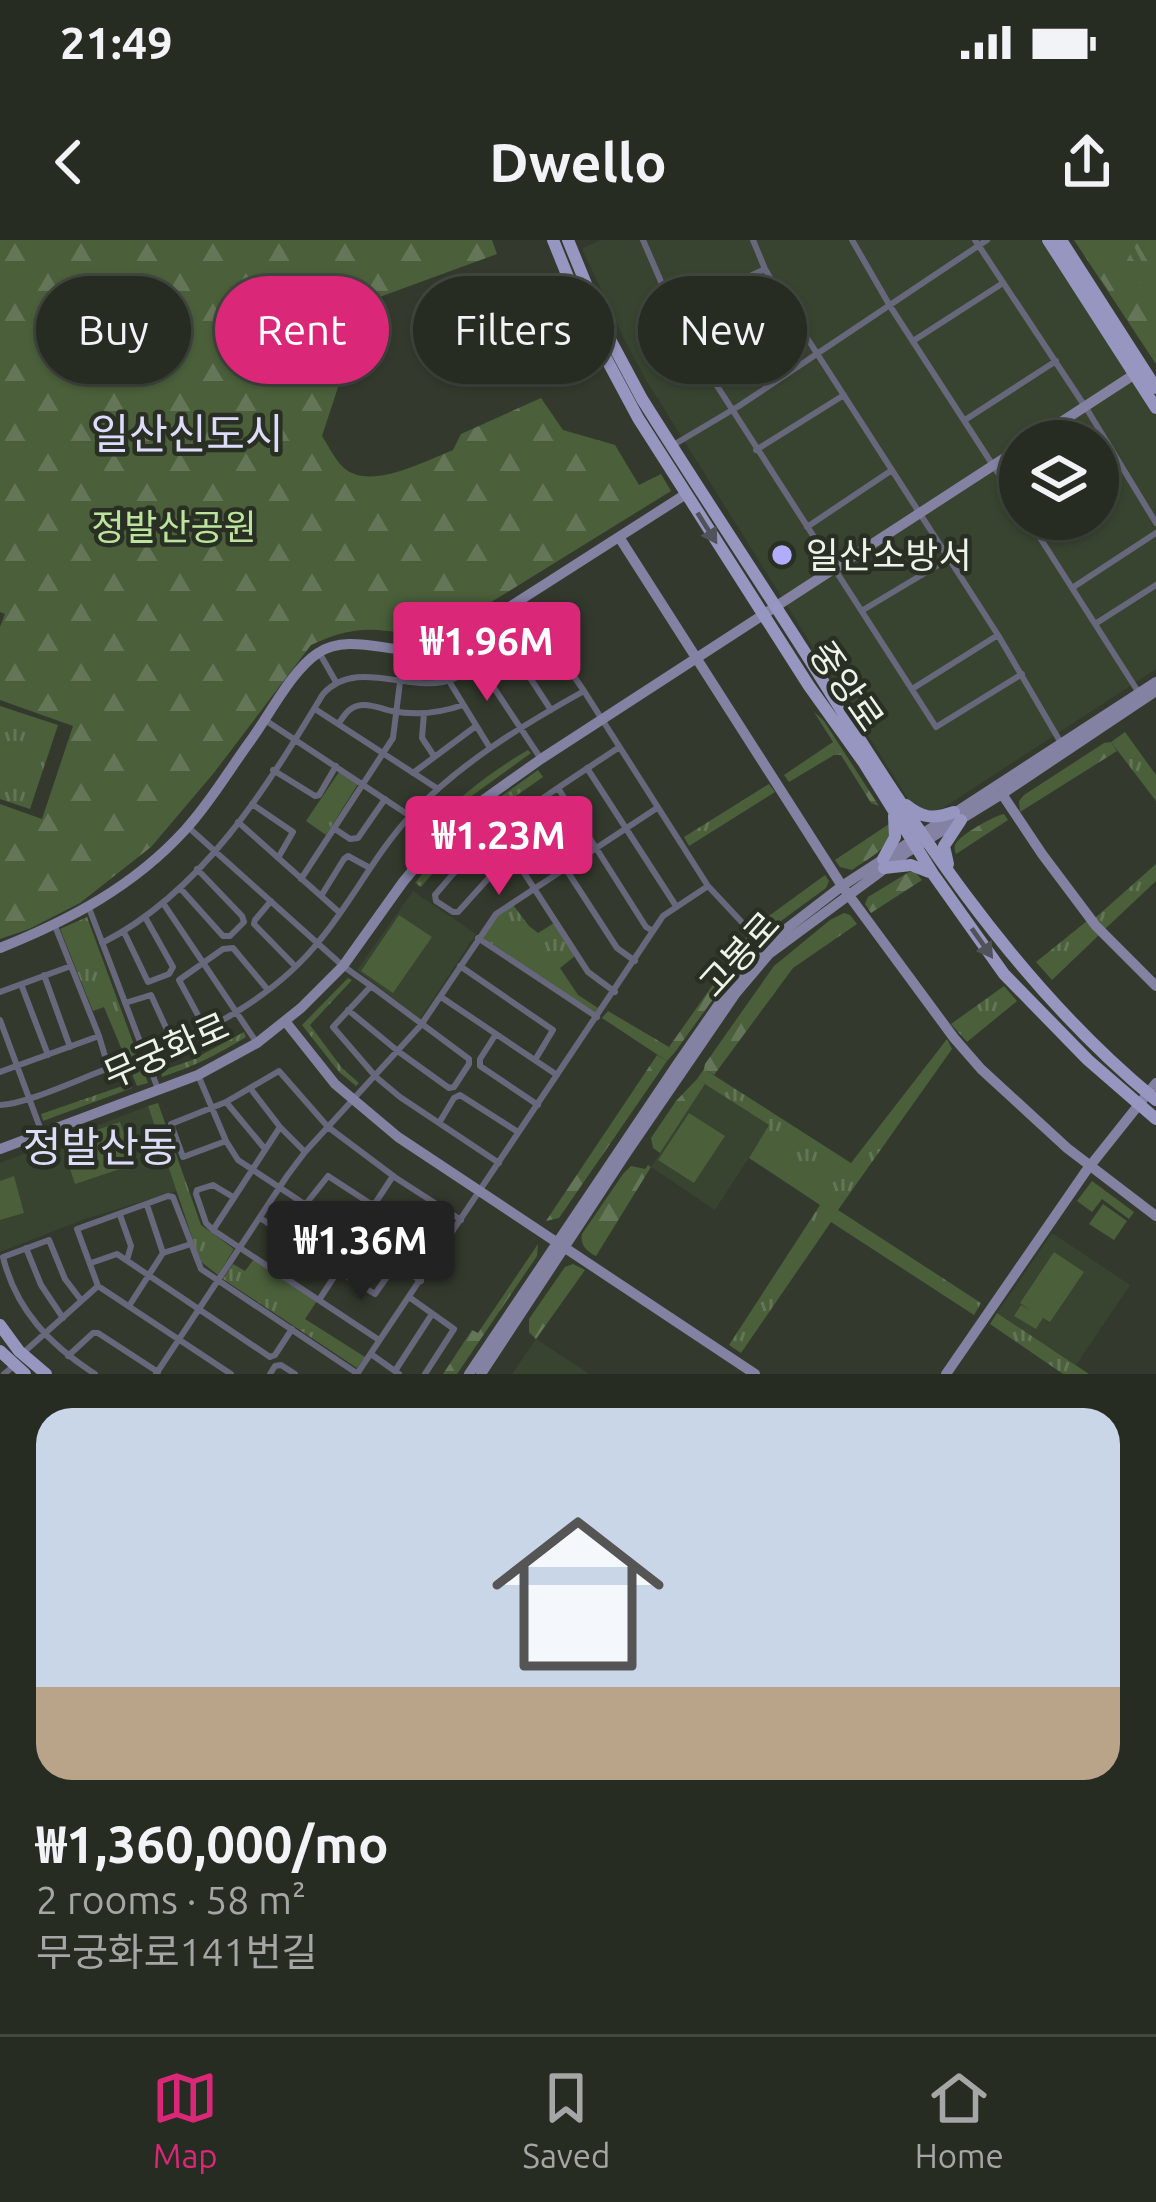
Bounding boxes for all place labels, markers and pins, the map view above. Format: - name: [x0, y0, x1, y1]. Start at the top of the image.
- place label: 일산소방서: [806, 534, 972, 575]
- marker: 일산소방서: [769, 542, 795, 568]
- pin: ₩1.96M: [389, 602, 585, 704]
- pin: ₩1.23M: [401, 796, 597, 898]
- pin: ₩1.36M: [263, 1201, 459, 1303]

